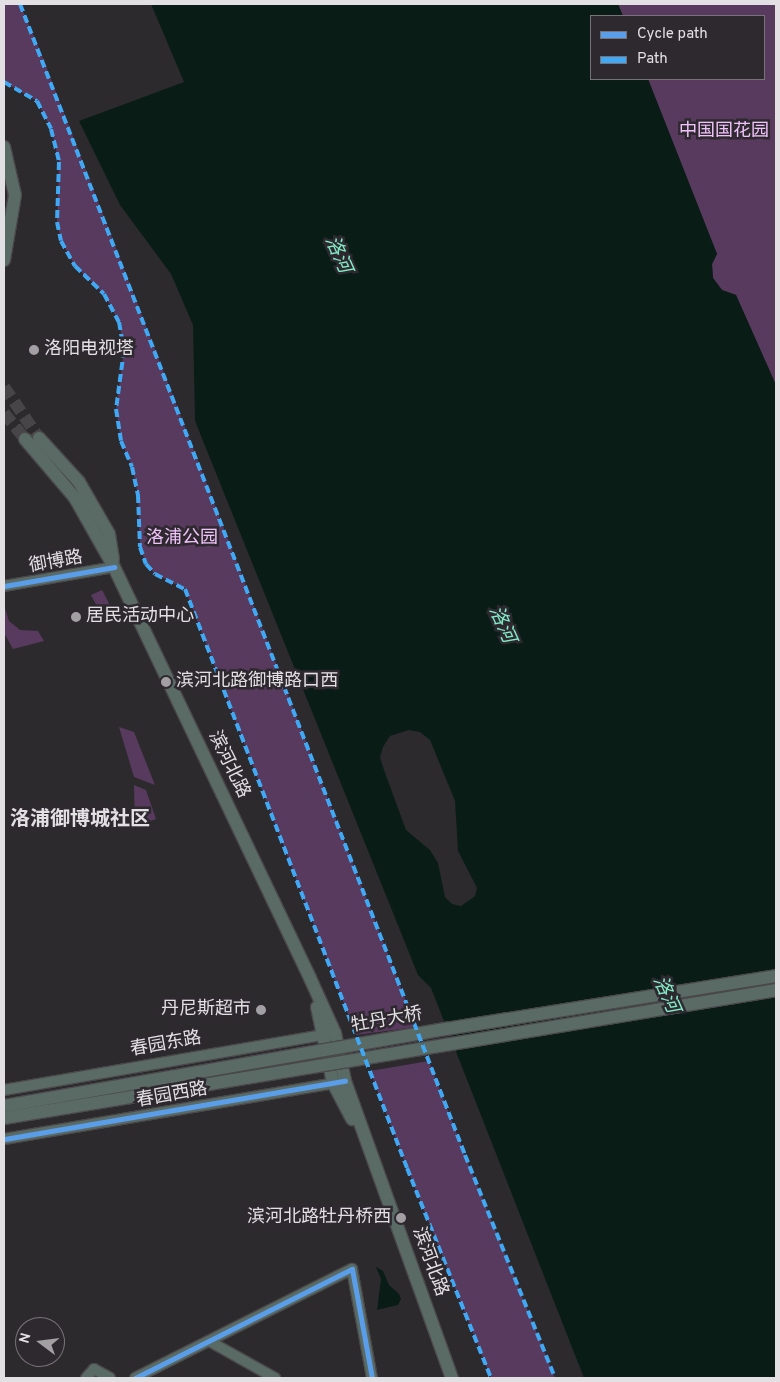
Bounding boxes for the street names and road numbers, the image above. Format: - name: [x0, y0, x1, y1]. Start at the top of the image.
- street label: 御博路: [28, 548, 84, 578]
- street label: 滨河北路: [203, 728, 253, 802]
- street label: 牡丹大桥: [350, 1004, 424, 1038]
- street label: 春园东路: [129, 1028, 203, 1062]
- street label: 春园西路: [135, 1079, 209, 1113]
- street label: 滨河北路: [407, 1224, 451, 1300]

